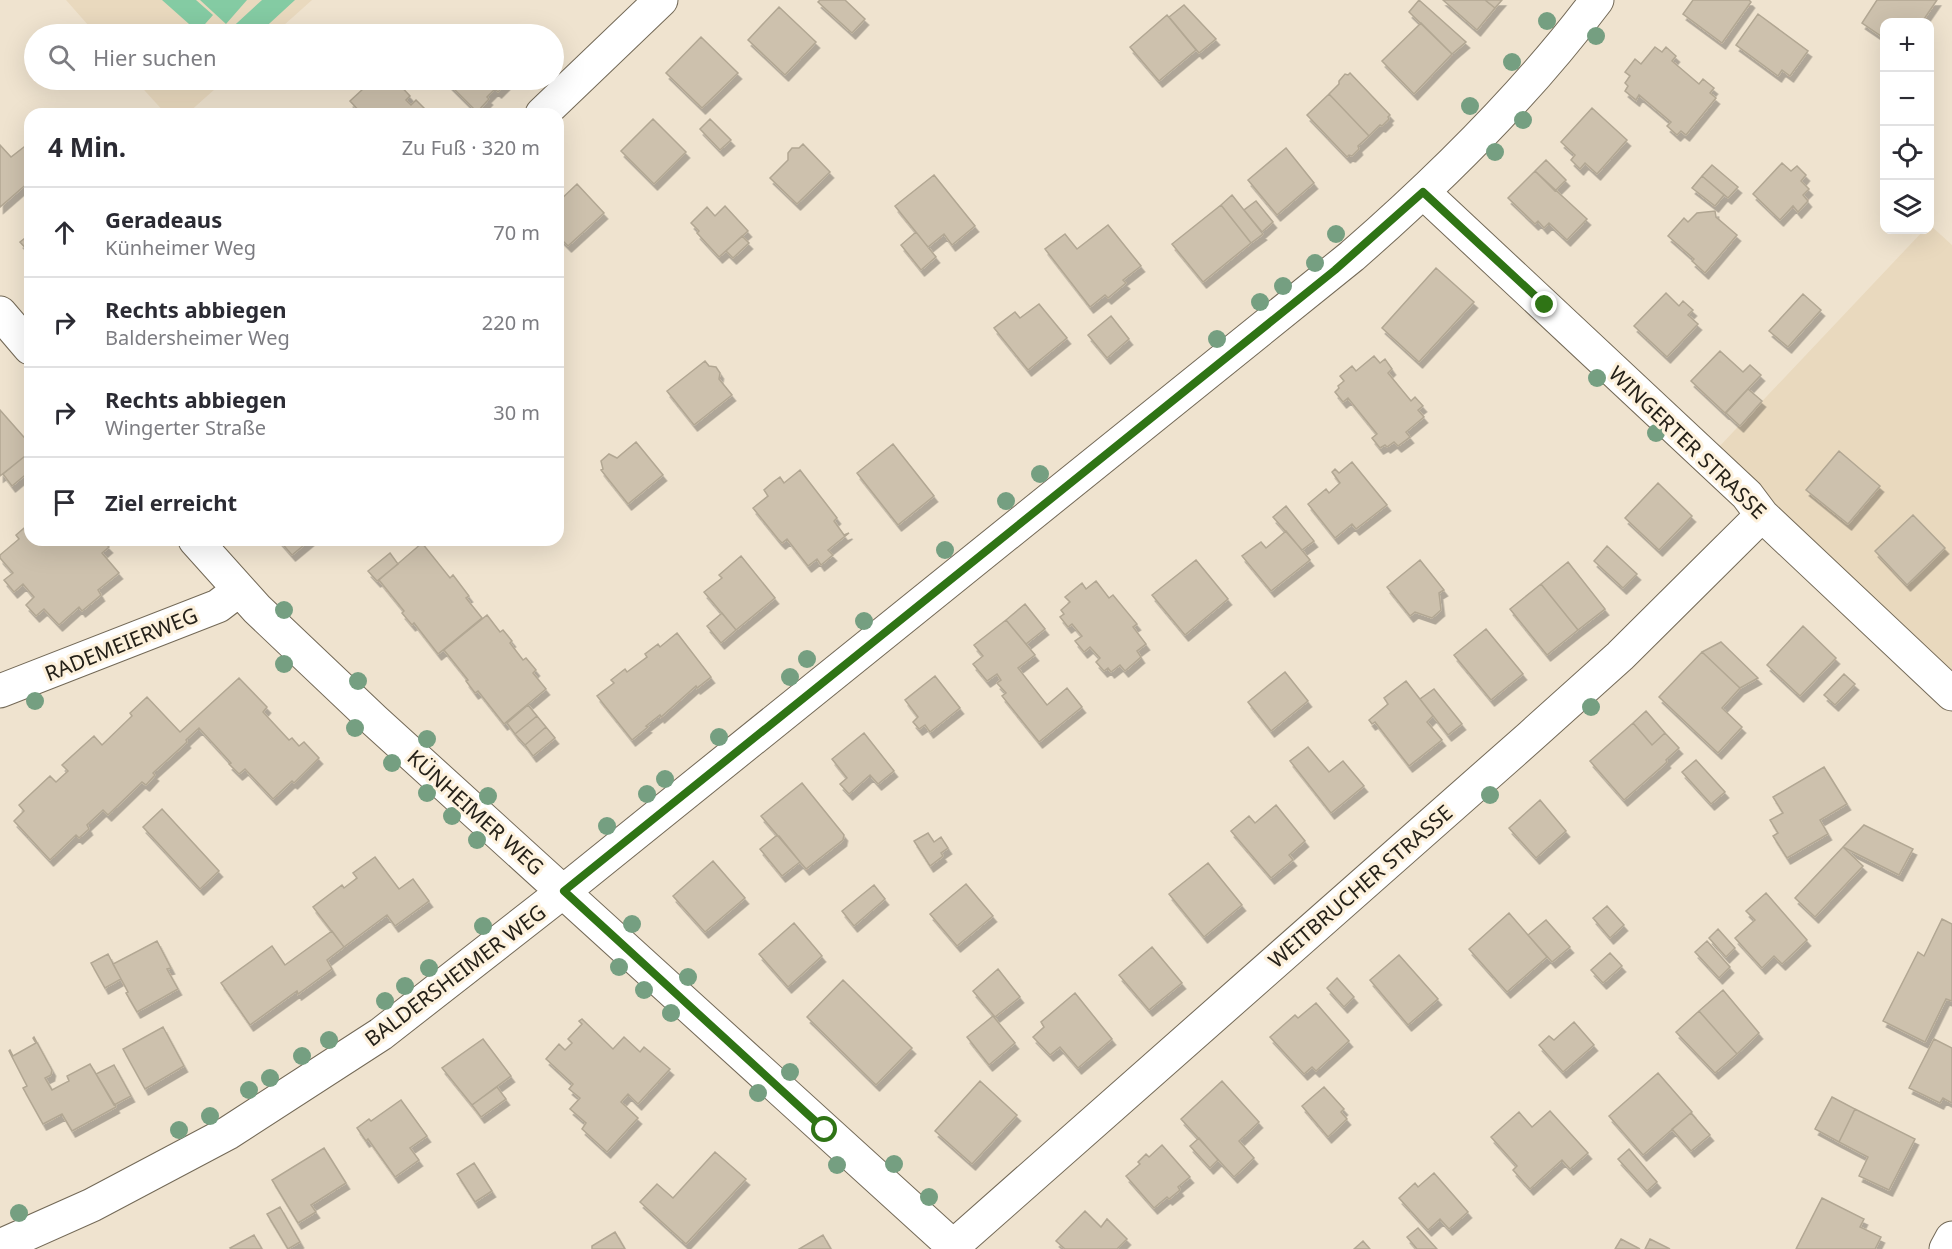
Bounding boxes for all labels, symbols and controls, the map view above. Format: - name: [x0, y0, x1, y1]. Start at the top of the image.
- map controls: [1880, 18, 1934, 234]
- button: +: [1880, 18, 1934, 72]
- search box: [24, 24, 564, 90]
- icon: search: [45, 41, 78, 74]
- text: Hier suchen: [93, 42, 217, 72]
- button: −: [1880, 72, 1934, 126]
- button: locate: [1880, 126, 1934, 180]
- text: 4 Min.: [48, 129, 126, 165]
- text: Zu Fuß · 320 m: [402, 134, 540, 161]
- button: layers: [1880, 180, 1934, 234]
- text: Geradeaus: [105, 204, 222, 234]
- icon: ahead: [48, 216, 81, 249]
- text: 70 m: [493, 219, 540, 246]
- text: Künheimer Weg: [105, 234, 256, 261]
- route end: [1531, 291, 1557, 317]
- text: Rechts abbiegen: [105, 294, 287, 324]
- icon: right: [48, 306, 81, 339]
- text: 220 m: [482, 309, 540, 336]
- text: Baldersheimer Weg: [105, 324, 290, 351]
- street label: WINGERTER STRASSE: [1603, 359, 1773, 525]
- text: Rechts abbiegen: [105, 384, 287, 414]
- icon: right: [48, 396, 81, 429]
- text: 30 m: [493, 399, 540, 426]
- text: Wingerter Straße: [105, 414, 266, 441]
- icon: arrive: [48, 486, 81, 519]
- text: Ziel erreicht: [105, 487, 237, 517]
- street label: RADEMEIERWEG: [40, 601, 202, 687]
- street label: KÜNHEIMER WEG: [402, 743, 550, 881]
- street label: WEITBRUCHER STRASSE: [1262, 798, 1458, 974]
- street label: BALDERSHEIMER WEG: [359, 898, 551, 1052]
- route start: [811, 1116, 837, 1142]

